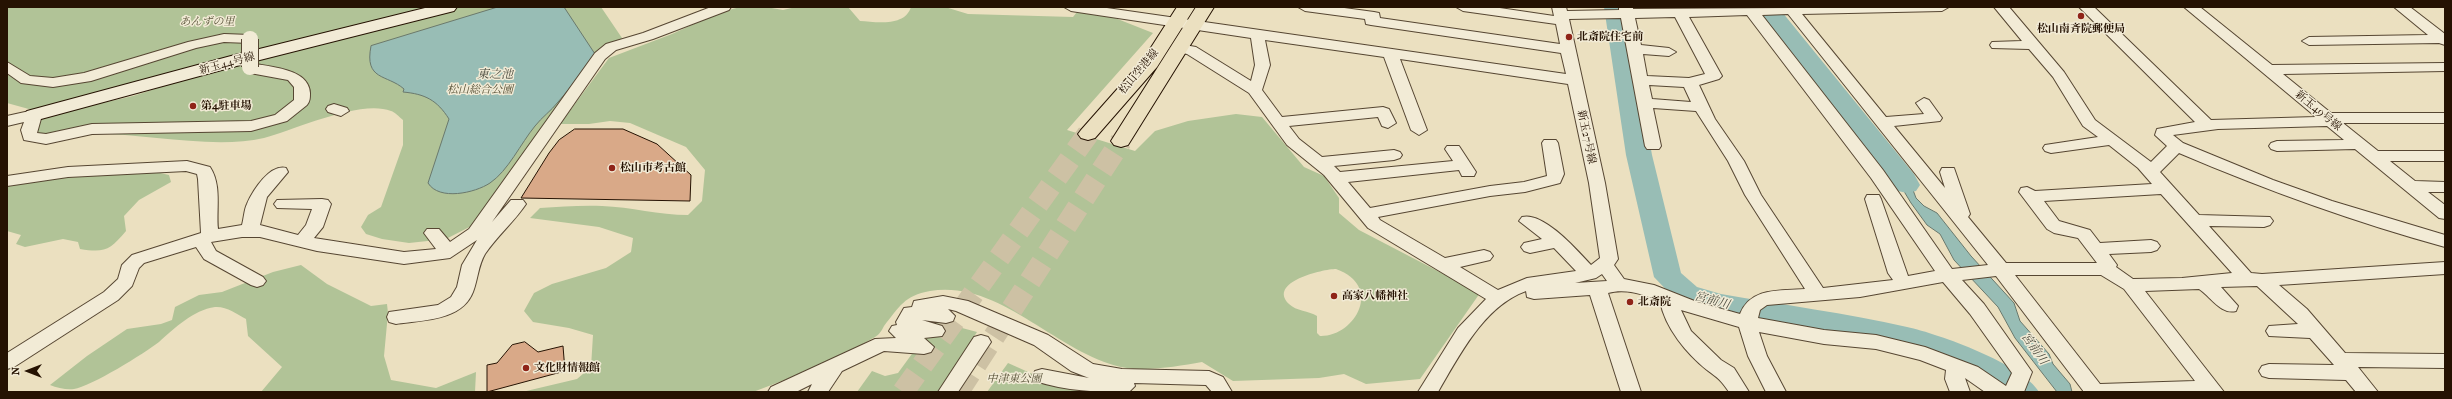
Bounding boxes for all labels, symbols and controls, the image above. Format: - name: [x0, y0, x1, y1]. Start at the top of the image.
- marker: 松山南斉院郵便局: [2076, 11, 2086, 21]
- park label: あんずの里: [180, 15, 234, 29]
- place label: 松山南斉院郵便局: [2037, 22, 2125, 36]
- place label: 北斎院住宅前: [1577, 30, 1643, 44]
- marker: 北斎院住宅前: [1564, 32, 1574, 42]
- street label: 松山空港線: [1116, 47, 1162, 97]
- street label: 新玉44号線: [198, 50, 256, 78]
- water label: 東之池: [477, 68, 513, 82]
- park label: 松山総合公園: [447, 83, 513, 97]
- street label: 新玉49号線: [2292, 88, 2344, 134]
- place label: 第4駐車場: [201, 99, 251, 113]
- marker: 第4駐車場: [188, 101, 198, 111]
- street label: 新玉27号線: [1574, 109, 1598, 165]
- place label: 松山市考古館: [620, 161, 686, 175]
- marker: 松山市考古館: [607, 163, 617, 173]
- place label: 高家八幡神社: [1342, 289, 1408, 303]
- water label: 宮前川: [1693, 289, 1731, 313]
- marker: 高家八幡神社: [1329, 291, 1339, 301]
- place label: 北斎院: [1638, 295, 1671, 309]
- marker: 北斎院: [1625, 297, 1635, 307]
- water label: 宮前川: [2018, 330, 2050, 368]
- north arrow: [8, 351, 48, 391]
- place label: 文化財情報館: [534, 361, 600, 375]
- marker: 文化財情報館: [521, 363, 531, 373]
- text: N: [9, 367, 22, 375]
- park label: 中津東公園: [987, 372, 1041, 386]

